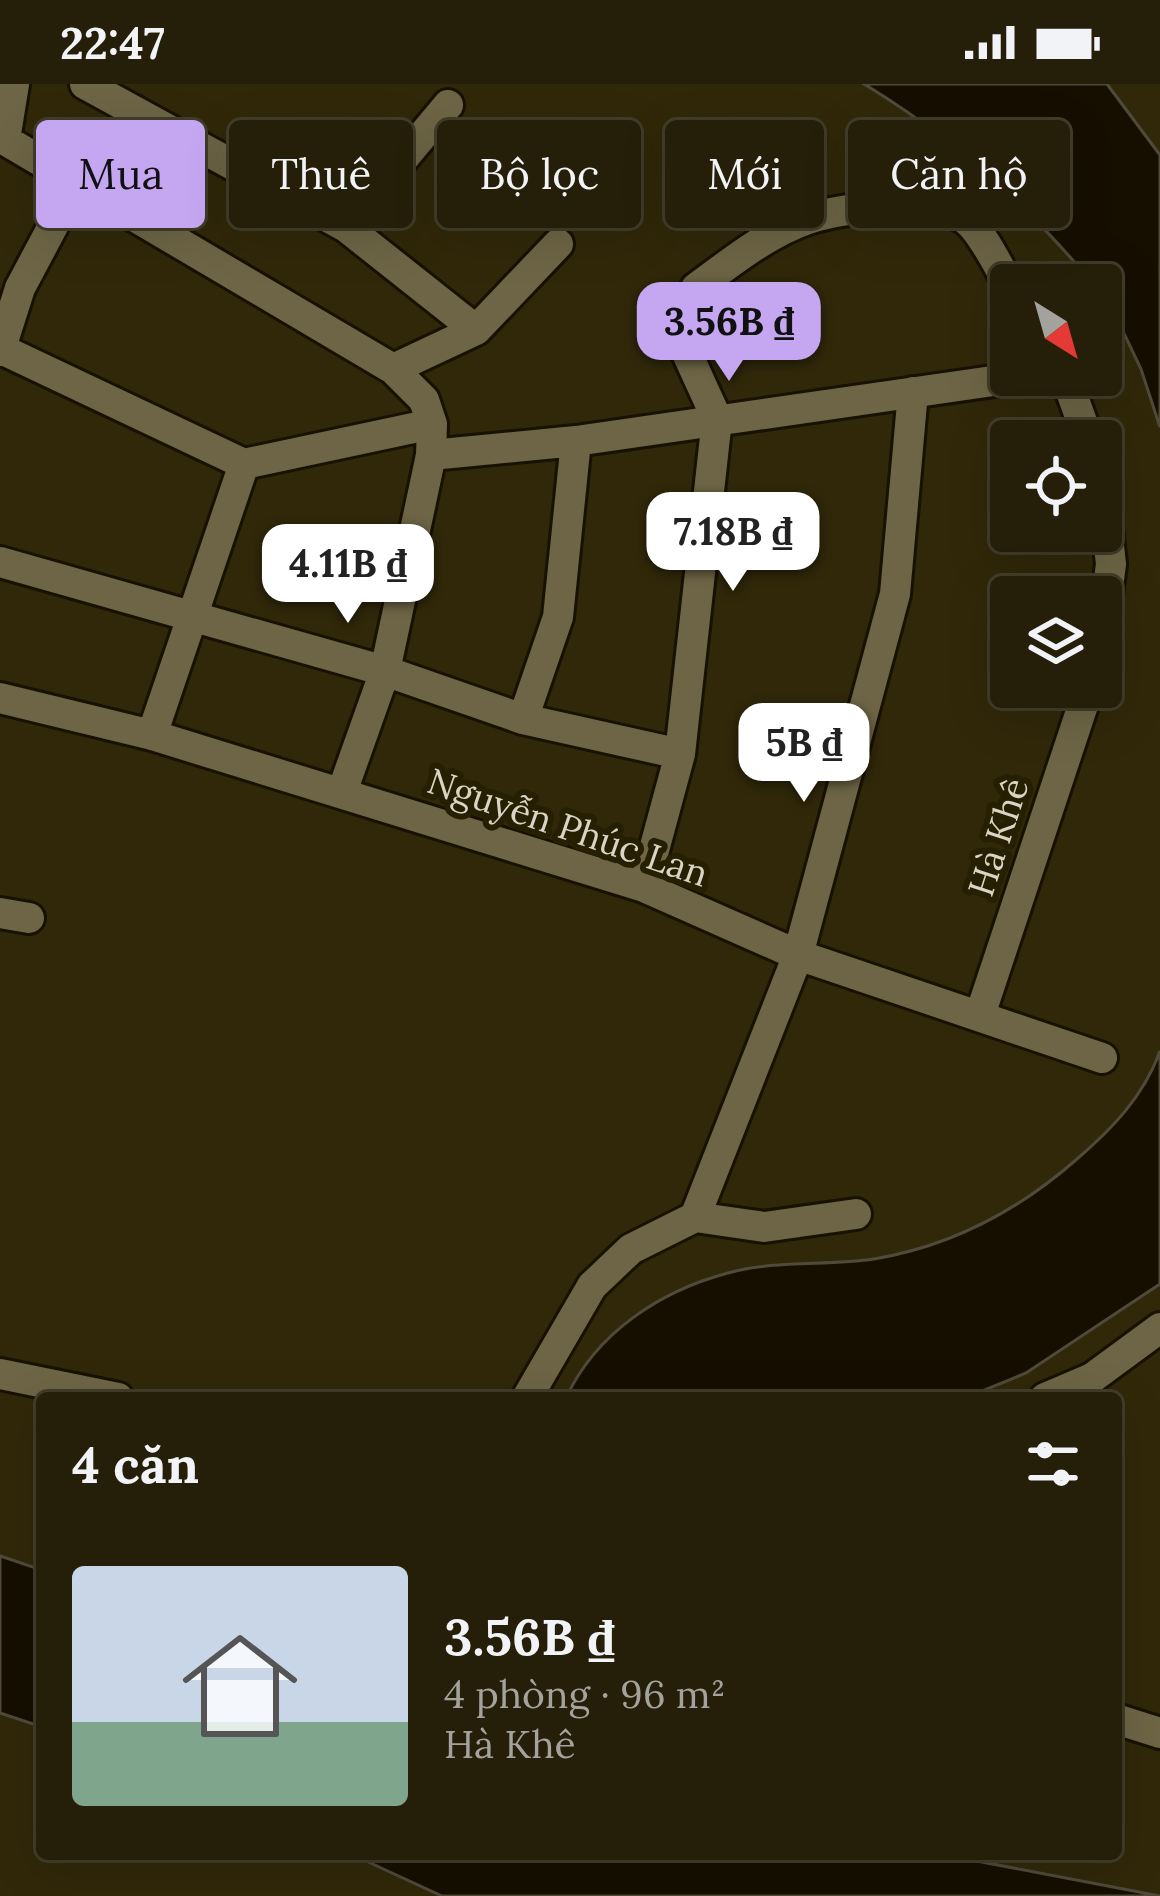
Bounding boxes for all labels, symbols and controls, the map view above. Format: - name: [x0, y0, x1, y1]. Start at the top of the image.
- text: 22:47: [60, 14, 165, 71]
- chip: Mua: [36, 120, 205, 228]
- chip: Thuê: [229, 120, 413, 228]
- chip: Bộ lọc: [437, 120, 641, 228]
- chip: Mới: [665, 120, 824, 228]
- chip: Căn hộ: [848, 120, 1070, 228]
- north arrow: [990, 264, 1122, 396]
- map controls: [990, 264, 1122, 708]
- pin: 3.56B ₫: [618, 282, 840, 384]
- text: 3.56B ₫: [664, 296, 794, 346]
- button: locate: [990, 420, 1122, 552]
- pin: 7.18B ₫: [622, 492, 844, 594]
- text: 7.18B ₫: [673, 506, 793, 556]
- pin: 4.11B ₫: [237, 524, 459, 626]
- text: 4.11B ₫: [289, 538, 407, 588]
- button: layers: [990, 576, 1122, 708]
- pin: 5B ₫: [733, 703, 875, 805]
- text: 5B ₫: [765, 717, 843, 767]
- street label: Nguyễn Phúc Lan: [422, 757, 714, 897]
- street label: Hà Khê: [957, 772, 1039, 902]
- icon: filters: [1020, 1431, 1086, 1497]
- text: 4 căn: [72, 1432, 199, 1497]
- text: 3.56B ₫: [444, 1604, 615, 1669]
- icon: home: [168, 1614, 312, 1758]
- text: 4 phòng · 96 m²: [444, 1669, 726, 1719]
- text: Hà Khê: [444, 1719, 576, 1769]

